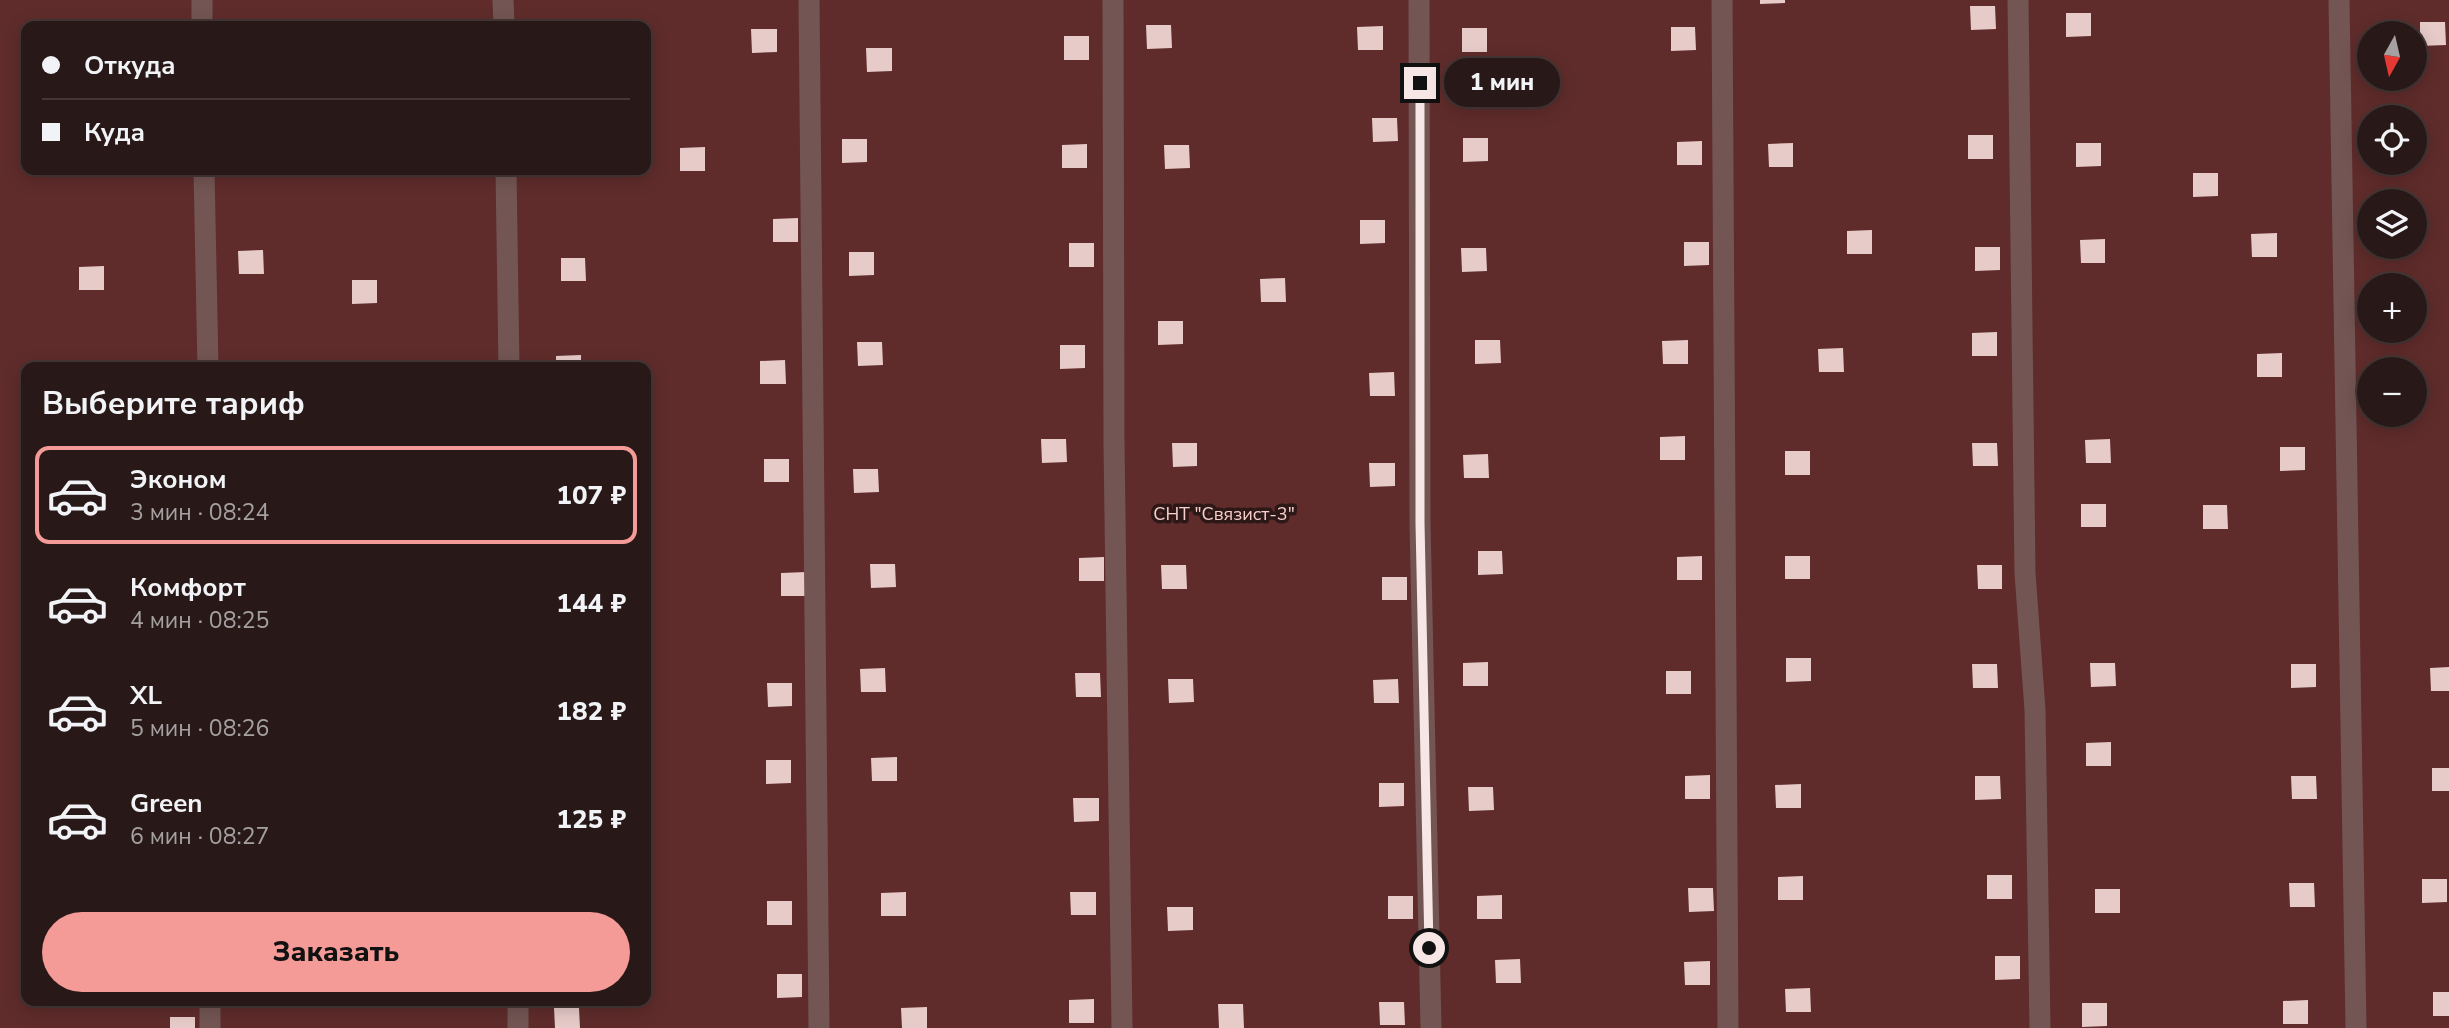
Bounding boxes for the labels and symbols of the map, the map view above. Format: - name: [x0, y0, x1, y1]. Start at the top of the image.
- north arrow: [2357, 21, 2427, 91]
- callout: 1 мин: [1444, 58, 1560, 108]
- route end: [1404, 67, 1436, 99]
- park label: СНТ "Связист-3": [1153, 502, 1295, 526]
- route start: [1413, 932, 1445, 964]

